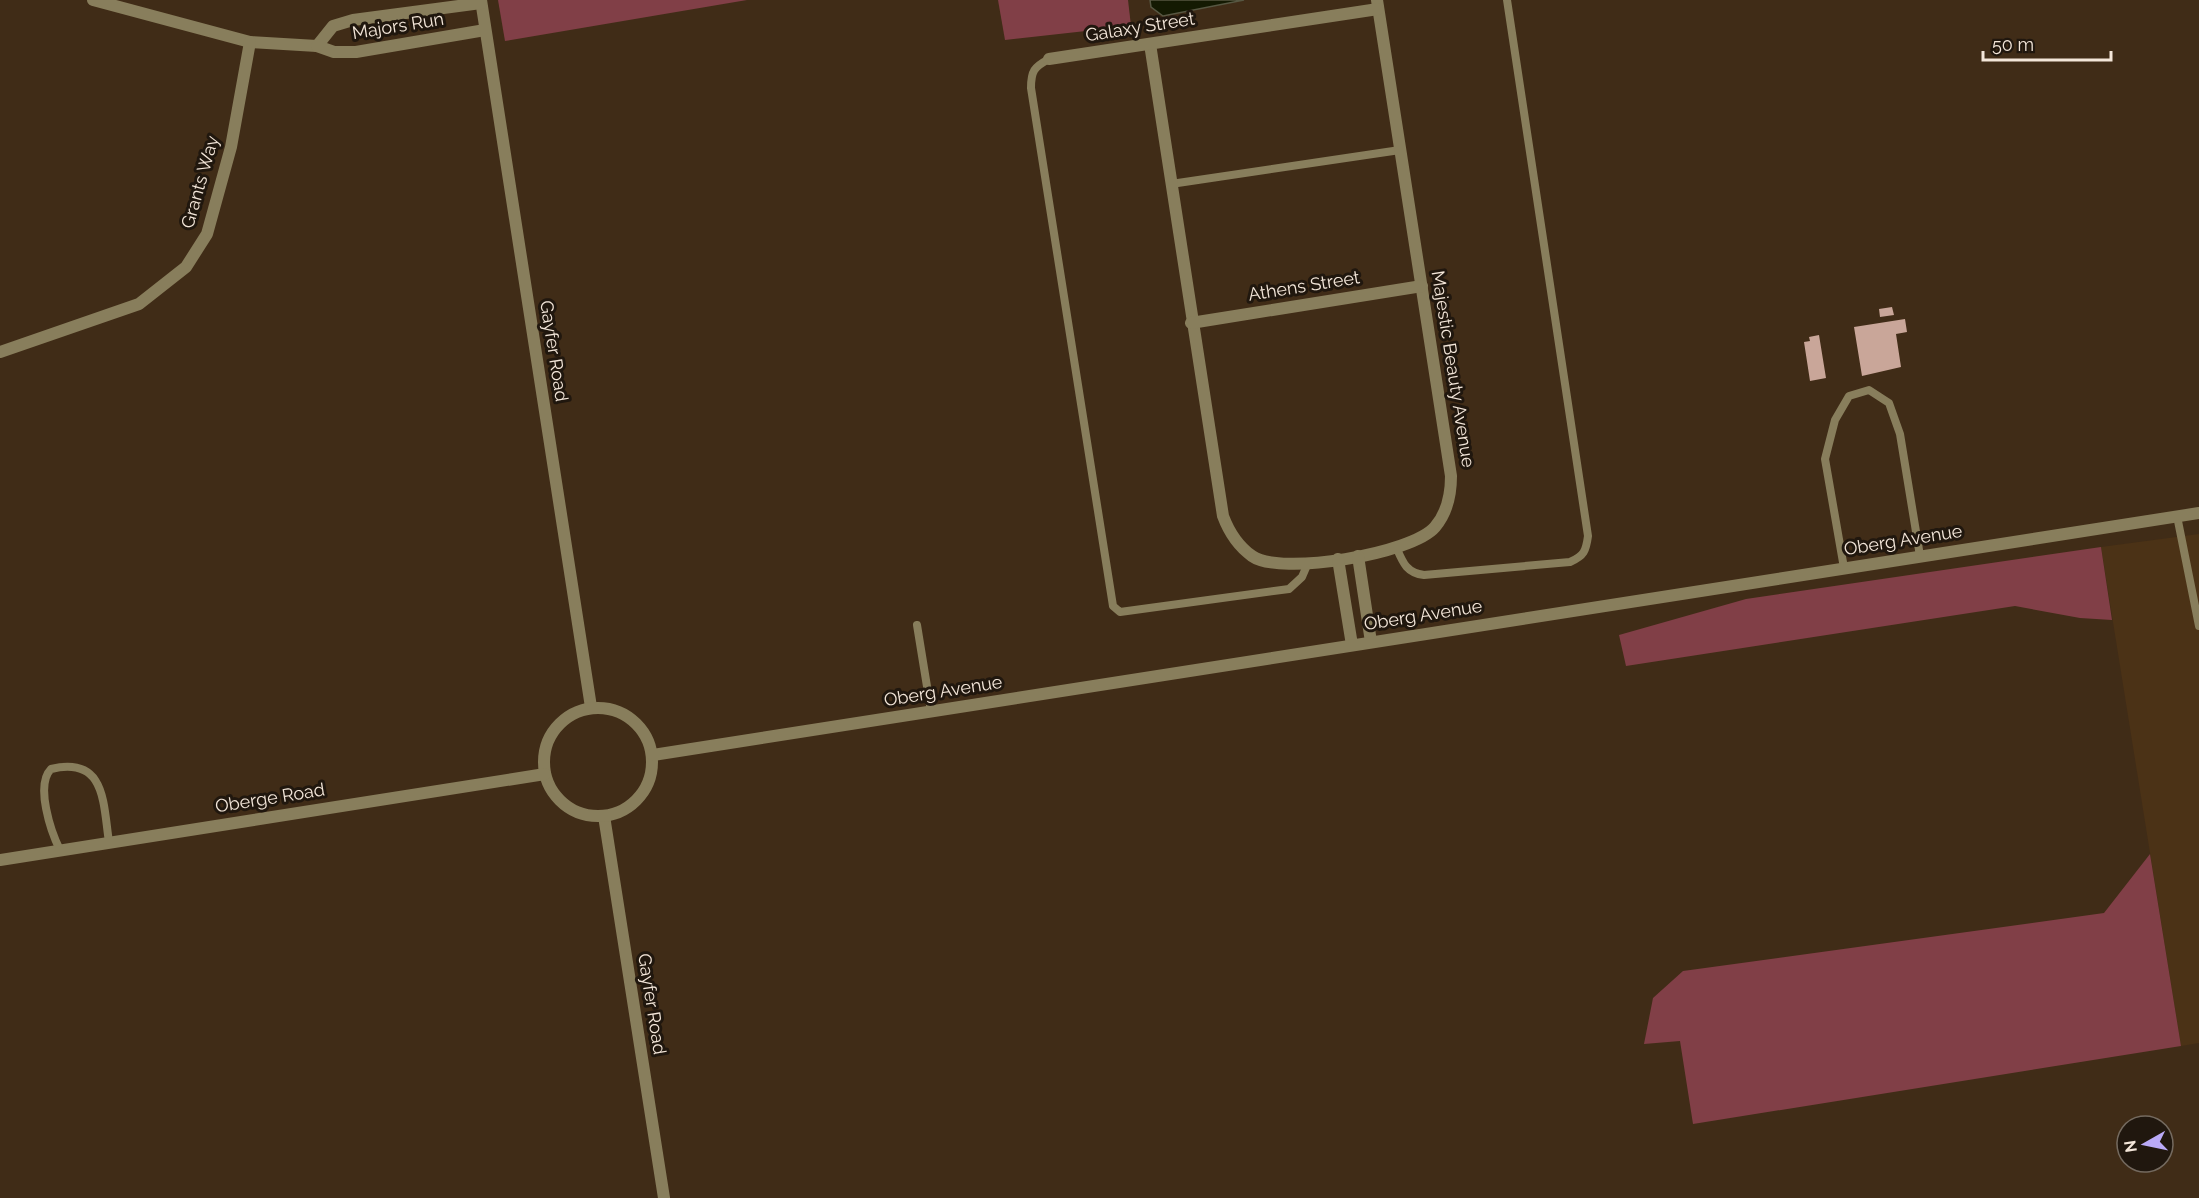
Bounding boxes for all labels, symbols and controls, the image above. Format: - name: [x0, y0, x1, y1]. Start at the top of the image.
- street label: Majors Run: [351, 8, 445, 43]
- street label: Galaxy Street: [1084, 8, 1196, 46]
- scale bar: [1983, 24, 2110, 62]
- text: 50 m: [1992, 34, 2034, 55]
- street label: Grants Way: [176, 133, 223, 231]
- street label: Athens Street: [1247, 266, 1361, 305]
- street label: Majestic Beauty Avenue: [1428, 269, 1479, 469]
- street label: Gayfer Road: [536, 299, 573, 403]
- street label: Oberg Avenue: [1842, 520, 1964, 559]
- street label: Oberg Avenue: [1362, 595, 1484, 634]
- street label: Oberg Avenue: [882, 671, 1004, 710]
- street label: Oberge Road: [214, 778, 326, 817]
- street label: Gayfer Road: [634, 952, 671, 1056]
- north arrow: [2115, 1114, 2175, 1174]
- text: N: [2120, 1139, 2141, 1154]

